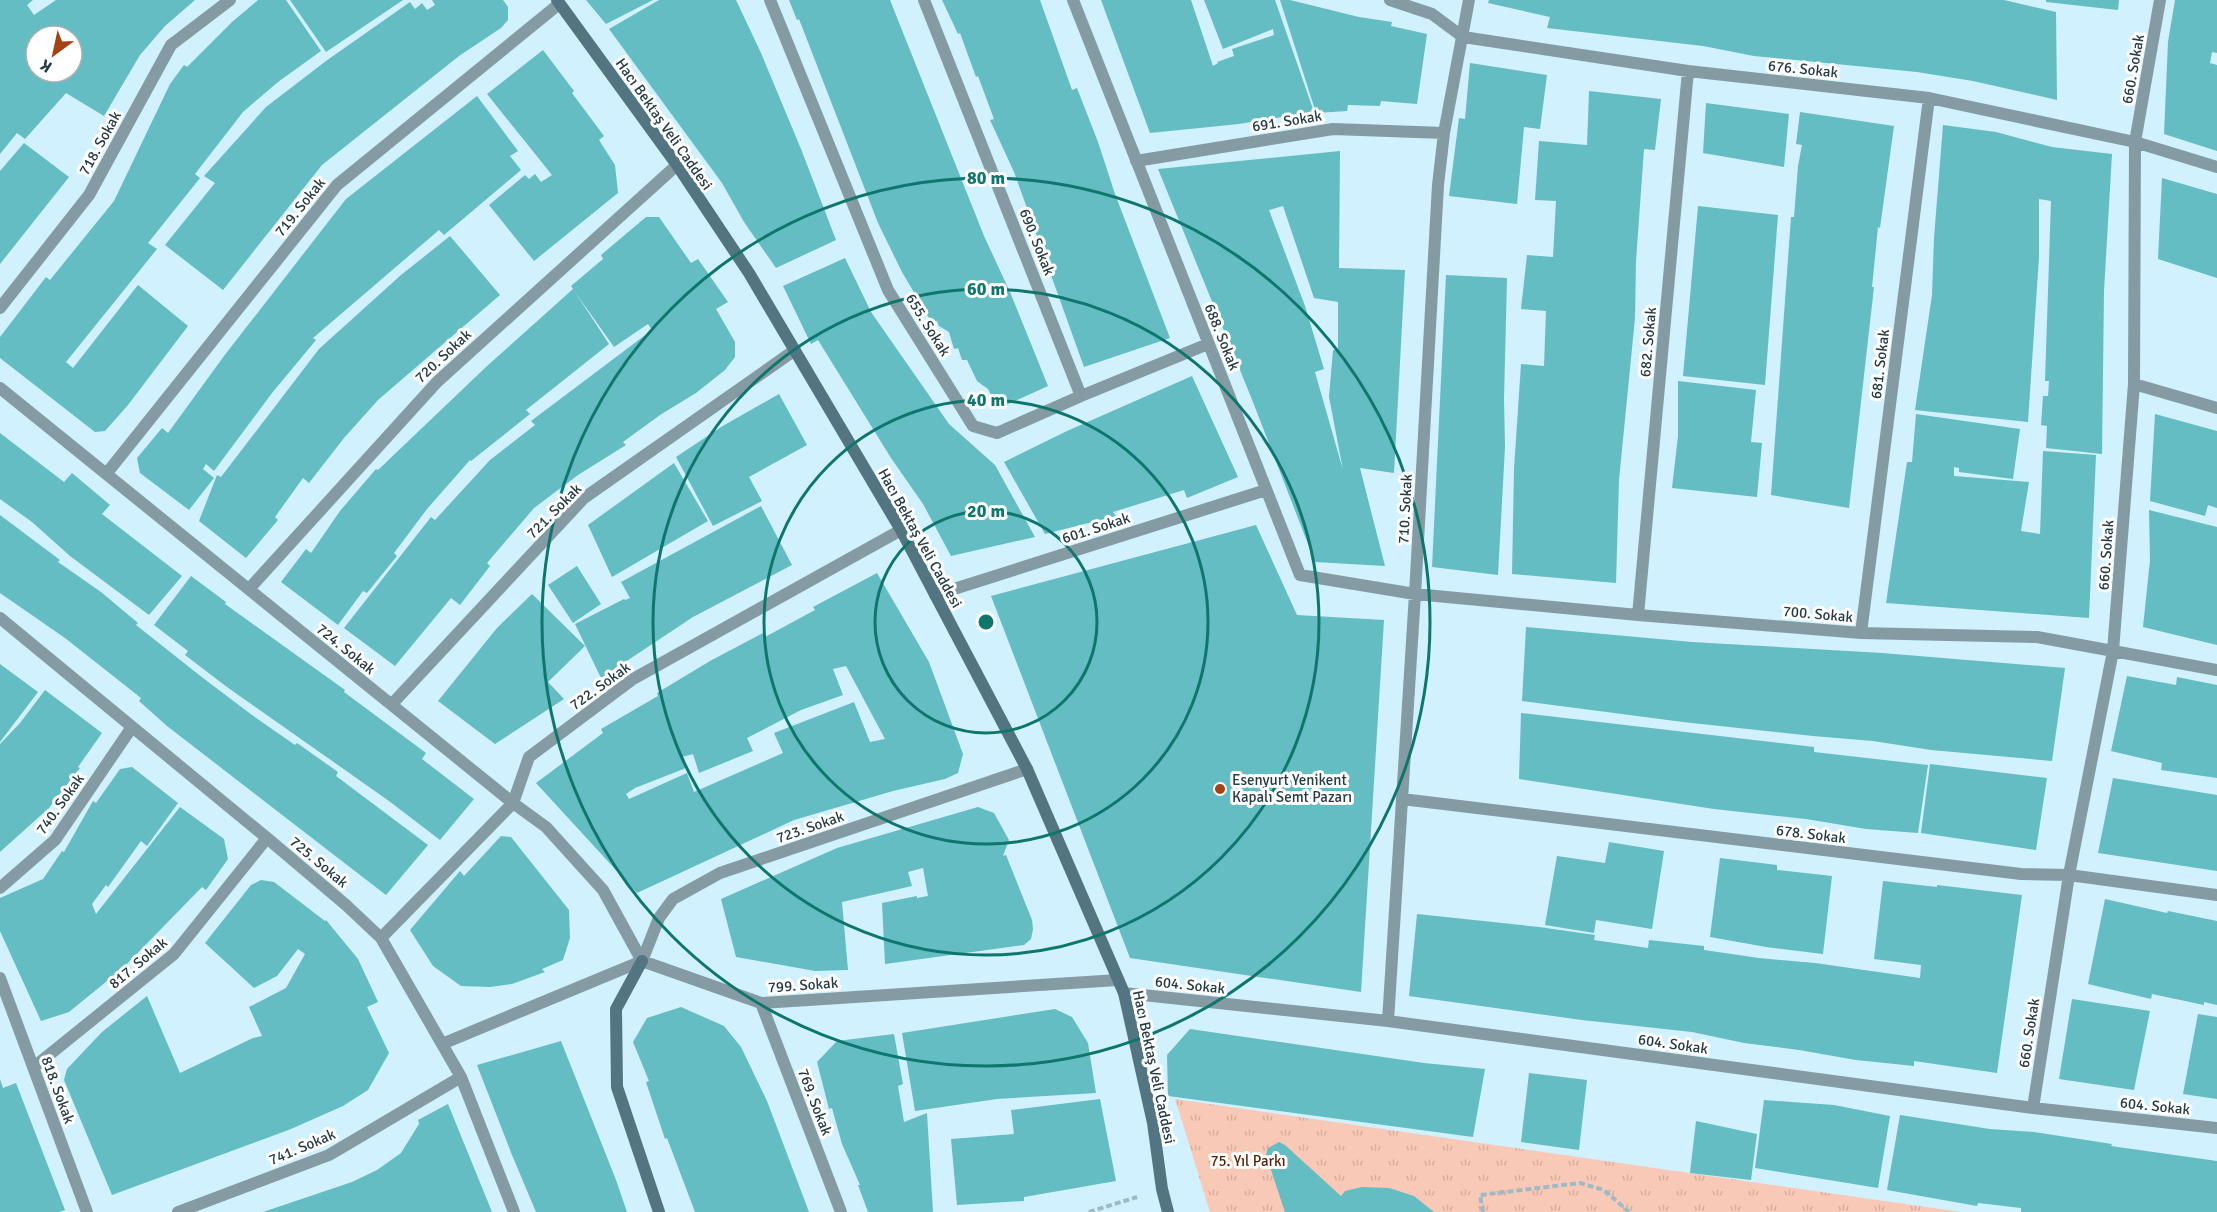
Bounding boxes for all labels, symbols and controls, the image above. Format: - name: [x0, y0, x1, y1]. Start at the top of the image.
- north arrow: [24, 24, 84, 84]
- street label: 660. Sokak: [2118, 32, 2148, 105]
- text: K: [37, 55, 56, 77]
- street label: Hacı Bektaş Veli Caddesi: [612, 55, 716, 193]
- street label: 676. Sokak: [1767, 56, 1839, 82]
- street label: 718. Sokak: [75, 107, 125, 178]
- street label: 691. Sokak: [1251, 107, 1324, 135]
- text: 80 m: [967, 167, 1005, 189]
- street label: 719. Sokak: [271, 174, 329, 240]
- street label: 690. Sokak: [1015, 206, 1059, 278]
- text: 60 m: [967, 278, 1005, 300]
- street label: 655. Sokak: [902, 290, 955, 360]
- street label: 688. Sokak: [1200, 301, 1244, 373]
- street label: 682. Sokak: [1636, 306, 1660, 378]
- street label: 720. Sokak: [411, 325, 475, 387]
- street label: 681. Sokak: [1867, 328, 1893, 400]
- text: 40 m: [967, 389, 1005, 411]
- street label: Hacı Bektaş Veli Caddesi: [874, 465, 966, 611]
- street label: 710. Sokak: [1394, 473, 1416, 545]
- street label: 721. Sokak: [523, 479, 586, 542]
- text: 20 m: [967, 500, 1005, 522]
- street label: 601. Sokak: [1060, 508, 1133, 547]
- street label: 660. Sokak: [2095, 519, 2117, 591]
- street label: 700. Sokak: [1782, 602, 1854, 626]
- centre of rings: [976, 612, 996, 632]
- street label: 724. Sokak: [313, 620, 379, 678]
- street label: 722. Sokak: [566, 658, 634, 714]
- street label: 740. Sokak: [32, 770, 88, 838]
- place label: Esenyurt Yenikent Kapalı Semt Pazarı: [1232, 771, 1352, 806]
- marker: Esenyurt Yenikent Kapalı Semt Pazarı: [1213, 782, 1227, 796]
- street label: 723. Sokak: [774, 807, 847, 847]
- street label: 678. Sokak: [1775, 821, 1847, 847]
- street label: 725. Sokak: [286, 833, 352, 892]
- street label: 817. Sokak: [105, 933, 171, 992]
- street label: 604. Sokak: [1154, 972, 1226, 998]
- street label: 799. Sokak: [767, 974, 839, 996]
- street label: Hacı Bektaş Veli Caddesi: [1129, 988, 1179, 1146]
- street label: 660. Sokak: [2015, 996, 2043, 1069]
- street label: 604. Sokak: [1637, 1030, 1710, 1058]
- street label: 818. Sokak: [38, 1054, 79, 1127]
- street label: 769. Sokak: [794, 1066, 836, 1138]
- street label: 604. Sokak: [2119, 1093, 2191, 1119]
- street label: 741. Sokak: [266, 1125, 338, 1169]
- park label: 75. Yıl Parkı: [1210, 1152, 1286, 1170]

